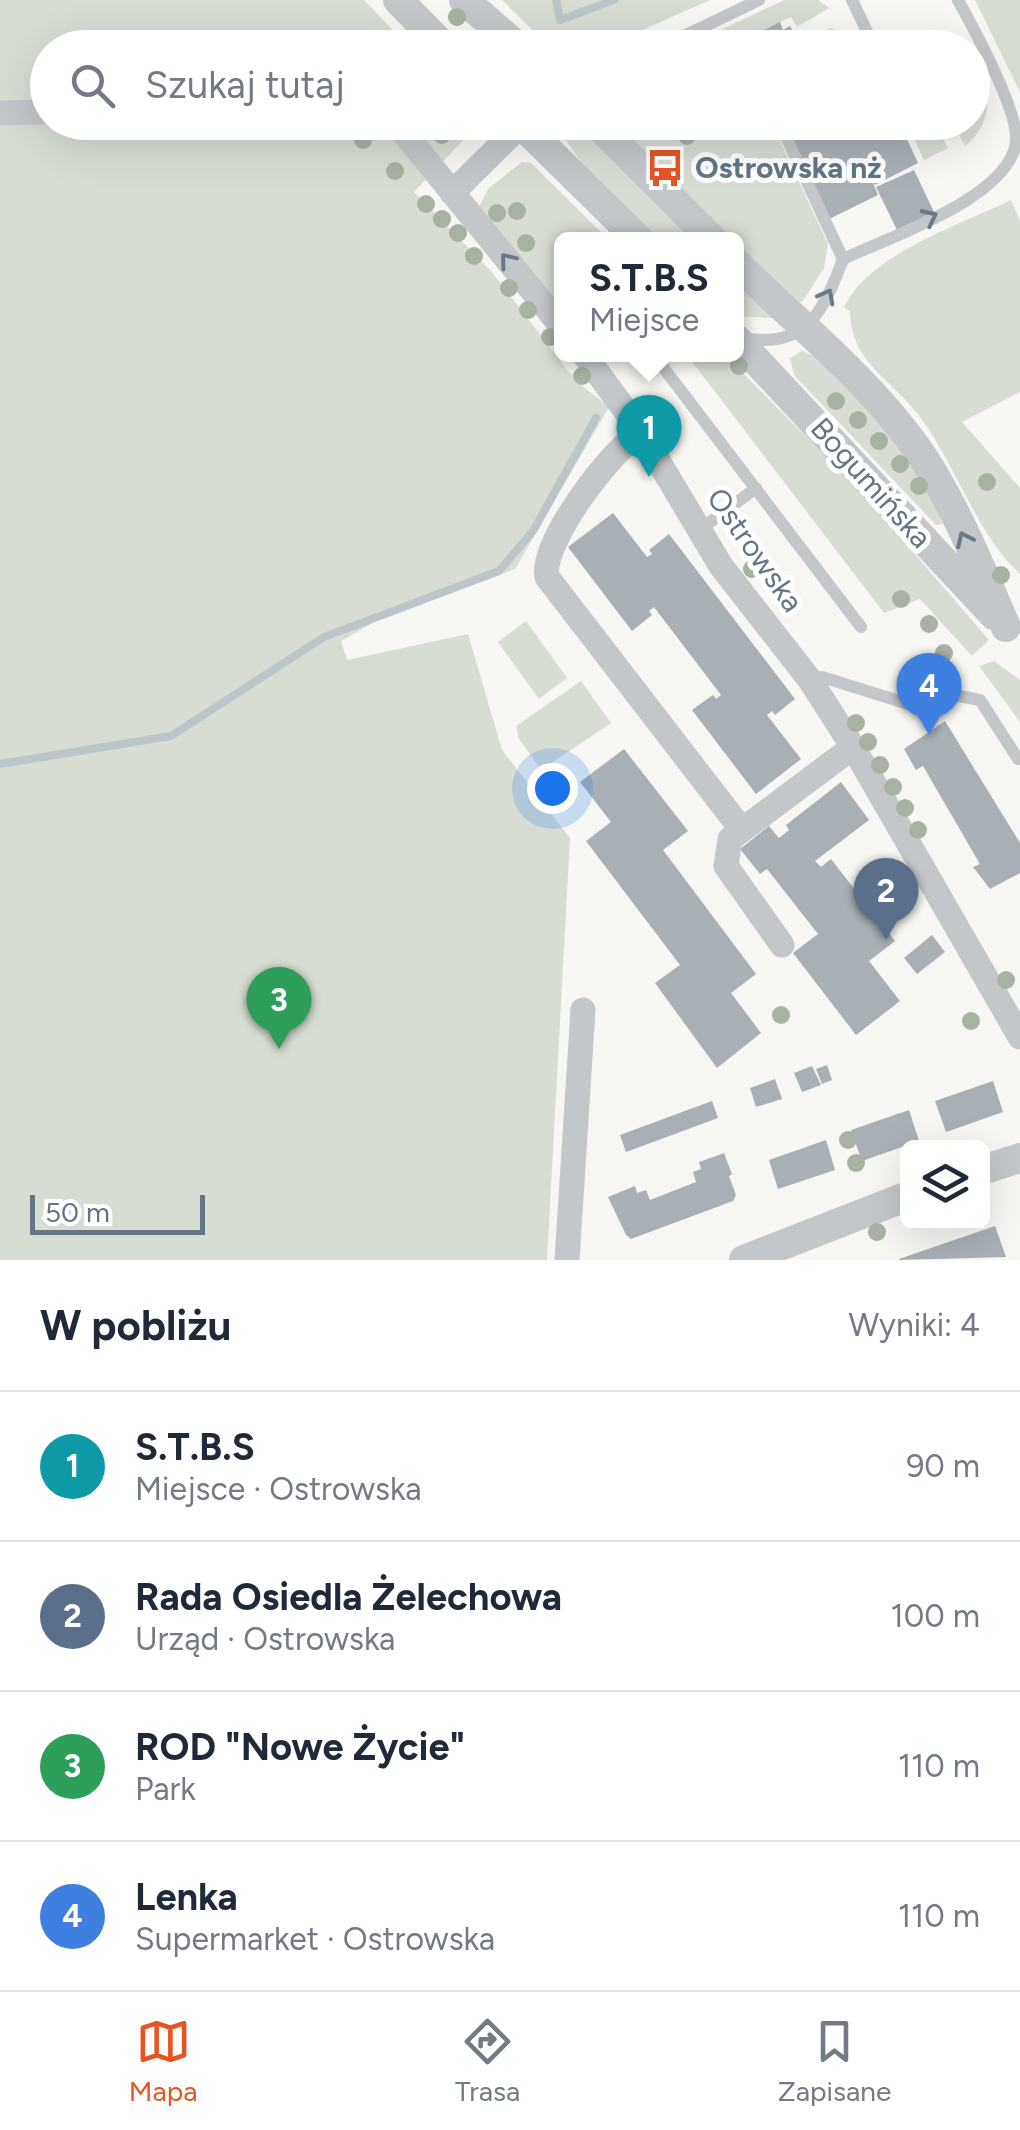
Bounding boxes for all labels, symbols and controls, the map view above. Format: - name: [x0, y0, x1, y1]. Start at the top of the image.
- search box: [30, 30, 990, 140]
- icon: search: [65, 58, 120, 113]
- text: Szukaj tutaj: [145, 62, 345, 108]
- bus stop icon: Ostrowska nż: [644, 147, 686, 189]
- place label: Ostrowska nż: [695, 149, 882, 186]
- one-way arrow: [920, 209, 938, 229]
- popup: [554, 232, 744, 362]
- one-way arrow: [501, 254, 519, 272]
- text: S.T.B.S: [589, 255, 709, 301]
- one-way arrow: [814, 289, 834, 307]
- text: Miejsce: [589, 301, 699, 339]
- pin: 1: [616, 394, 682, 477]
- street label: Bogumińska: [803, 410, 940, 556]
- street label: Ostrowska: [699, 481, 812, 619]
- one-way arrow: [956, 531, 976, 549]
- pin: 4: [896, 652, 962, 735]
- your location: [527, 763, 578, 814]
- pin: 2: [854, 858, 918, 940]
- pin: 3: [246, 966, 312, 1049]
- map controls: [900, 1140, 990, 1230]
- button: layers: [900, 1140, 990, 1230]
- scale bar: [30, 1190, 205, 1234]
- text: 50 m: [45, 1195, 110, 1229]
- text: W pobliżu: [40, 1300, 231, 1351]
- text: Wyniki: 4: [848, 1306, 980, 1344]
- text: S.T.B.S: [135, 1424, 255, 1470]
- text: 1: [66, 1447, 79, 1485]
- text: 90 m: [906, 1447, 980, 1485]
- text: Miejsce · Ostrowska: [135, 1470, 422, 1508]
- text: Rada Osiedla Żelechowa: [135, 1574, 562, 1620]
- text: 2: [63, 1597, 82, 1635]
- text: 100 m: [891, 1597, 980, 1635]
- text: Urząd · Ostrowska: [135, 1620, 395, 1658]
- text: ROD "Nowe Życie": [135, 1724, 465, 1770]
- text: 3: [64, 1747, 81, 1785]
- text: 110 m: [898, 1747, 980, 1785]
- text: Park: [135, 1770, 196, 1808]
- text: Lenka: [135, 1874, 238, 1920]
- text: 4: [62, 1897, 83, 1935]
- text: 110 m: [898, 1897, 980, 1935]
- text: Supermarket · Ostrowska: [135, 1920, 495, 1958]
- tab: Mapa: [129, 2014, 198, 2108]
- tab: Trasa: [455, 2014, 520, 2108]
- tab: Zapisane: [778, 2014, 891, 2108]

